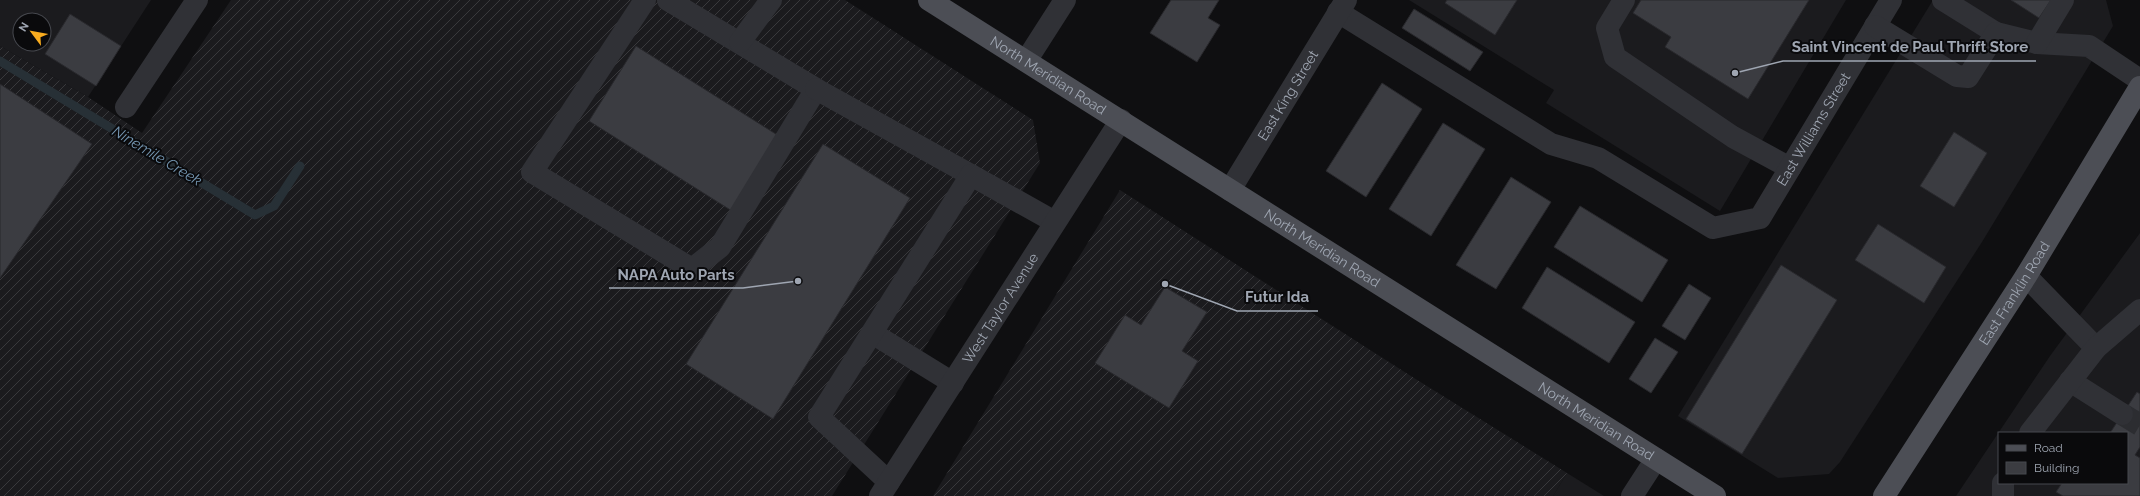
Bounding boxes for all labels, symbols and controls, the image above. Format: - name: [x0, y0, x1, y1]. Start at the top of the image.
- north arrow: [12, 12, 52, 52]
- text: N: [16, 20, 32, 34]
- street label: North Meridian Road: [987, 33, 1109, 118]
- callout: Saint Vincent de Paul Thrift Store: [1783, 34, 2036, 61]
- text: Saint Vincent de Paul Thrift Store: [1792, 38, 2028, 56]
- street label: East King Street: [1254, 47, 1322, 143]
- street label: East Williams Street: [1773, 70, 1854, 188]
- water label: Ninemile Creek: [109, 122, 205, 190]
- street label: North Meridian Road: [1261, 206, 1383, 291]
- street label: East Franklin Road: [1976, 239, 2053, 348]
- street label: West Taylor Avenue: [959, 250, 1042, 366]
- callout: NAPA Auto Parts: [609, 261, 743, 288]
- text: NAPA Auto Parts: [617, 266, 735, 284]
- callout: Futur Ida: [1237, 284, 1318, 311]
- text: Futur Ida: [1245, 288, 1309, 306]
- street label: North Meridian Road: [1535, 379, 1657, 463]
- legend: [1998, 432, 2128, 484]
- text: Road: [2034, 441, 2063, 455]
- text: Building: [2034, 461, 2080, 475]

